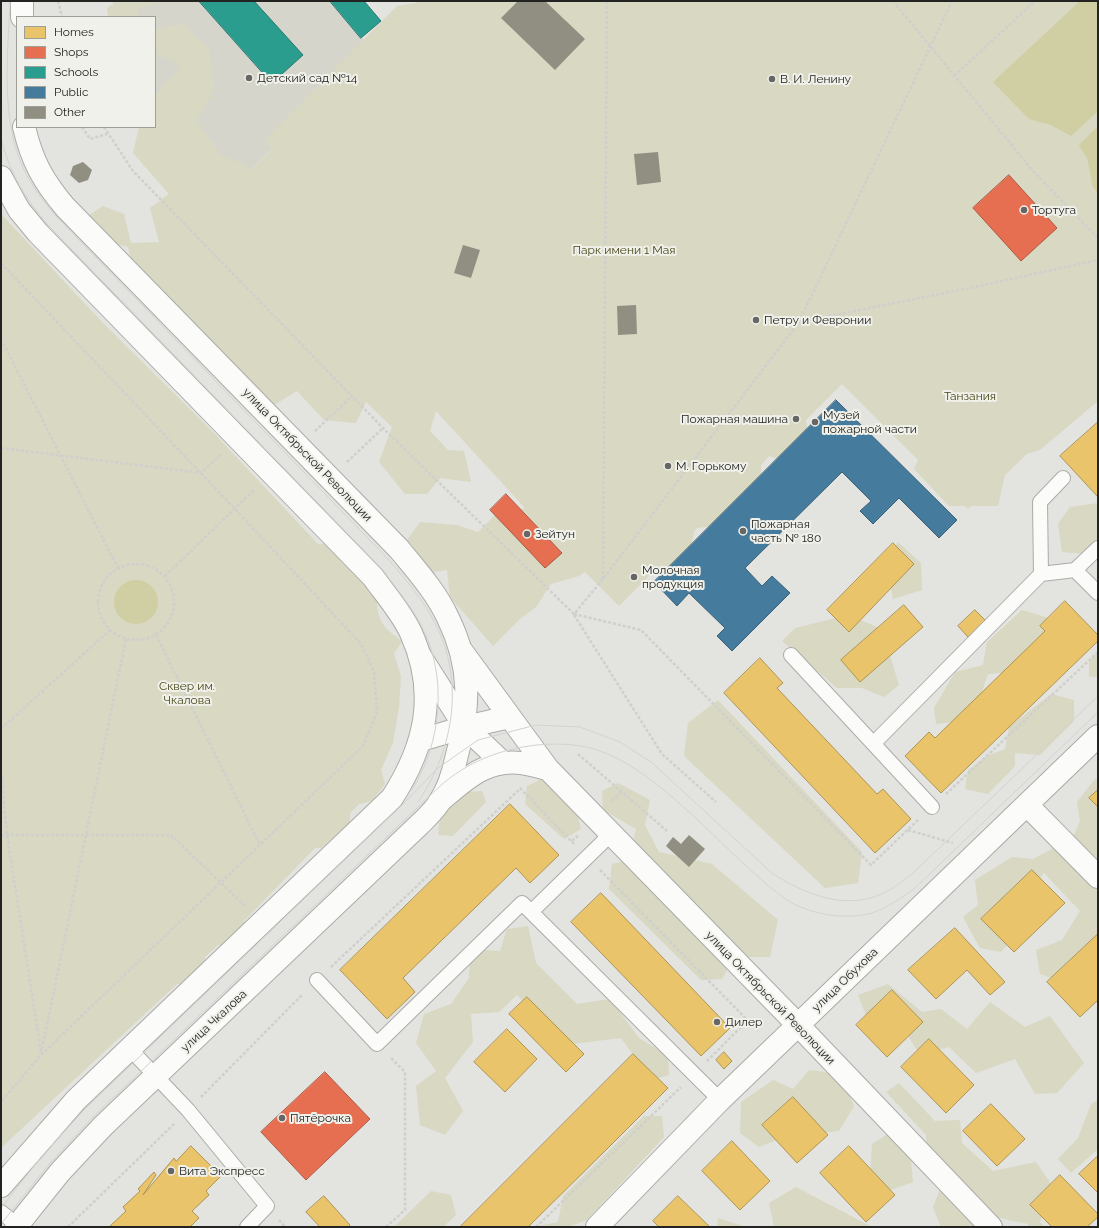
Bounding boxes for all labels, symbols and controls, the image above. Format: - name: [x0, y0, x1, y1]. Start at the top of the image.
- legend: [16, 16, 156, 128]
- text: Homes: [54, 25, 94, 39]
- text: Shops: [54, 45, 89, 59]
- text: Schools: [54, 65, 98, 79]
- place label: Детский сад №14: [257, 71, 357, 85]
- place label: В. И. Ленину: [780, 72, 851, 86]
- marker: Детский сад №14: [244, 73, 254, 83]
- marker: В. И. Ленину: [767, 74, 777, 84]
- text: Public: [54, 85, 88, 99]
- text: Other: [54, 105, 85, 119]
- place label: Тортуга: [1032, 203, 1076, 217]
- marker: Тортуга: [1019, 205, 1029, 215]
- park label: Парк имени 1 Мая: [573, 243, 675, 257]
- place label: Петру и Февронии: [764, 313, 871, 327]
- marker: Петру и Февронии: [751, 315, 761, 325]
- street label: улица Октябрьской Революции: [239, 385, 375, 525]
- park label: Танзания: [944, 389, 996, 403]
- place label: Музей пожарной части: [823, 408, 917, 436]
- place label: Пожарная машина: [681, 412, 788, 426]
- marker: Пожарная машина: [791, 414, 801, 424]
- marker: Музей пожарной части: [810, 417, 820, 427]
- place label: М. Горькому: [676, 459, 746, 473]
- marker: М. Горькому: [663, 461, 673, 471]
- place label: Пожарная часть № 180: [751, 517, 821, 545]
- marker: Пожарная часть № 180: [738, 526, 748, 536]
- place label: Зейтун: [535, 527, 575, 541]
- marker: Зейтун: [522, 529, 532, 539]
- place label: Молочная продукция: [642, 563, 703, 591]
- marker: Молочная продукция: [629, 572, 639, 582]
- park label: Сквер им. Чкалова: [159, 679, 215, 707]
- street label: улица Октябрьской Революции: [702, 928, 838, 1068]
- street label: улица Обухова: [809, 945, 881, 1015]
- street label: улица Чкалова: [178, 987, 250, 1055]
- place label: Дилер: [725, 1015, 762, 1029]
- marker: Дилер: [712, 1017, 722, 1027]
- place label: Пятёрочка: [290, 1111, 351, 1125]
- marker: Пятёрочка: [277, 1113, 287, 1123]
- place label: Вита Экспресс: [179, 1164, 265, 1178]
- marker: Вита Экспресс: [166, 1166, 176, 1176]

